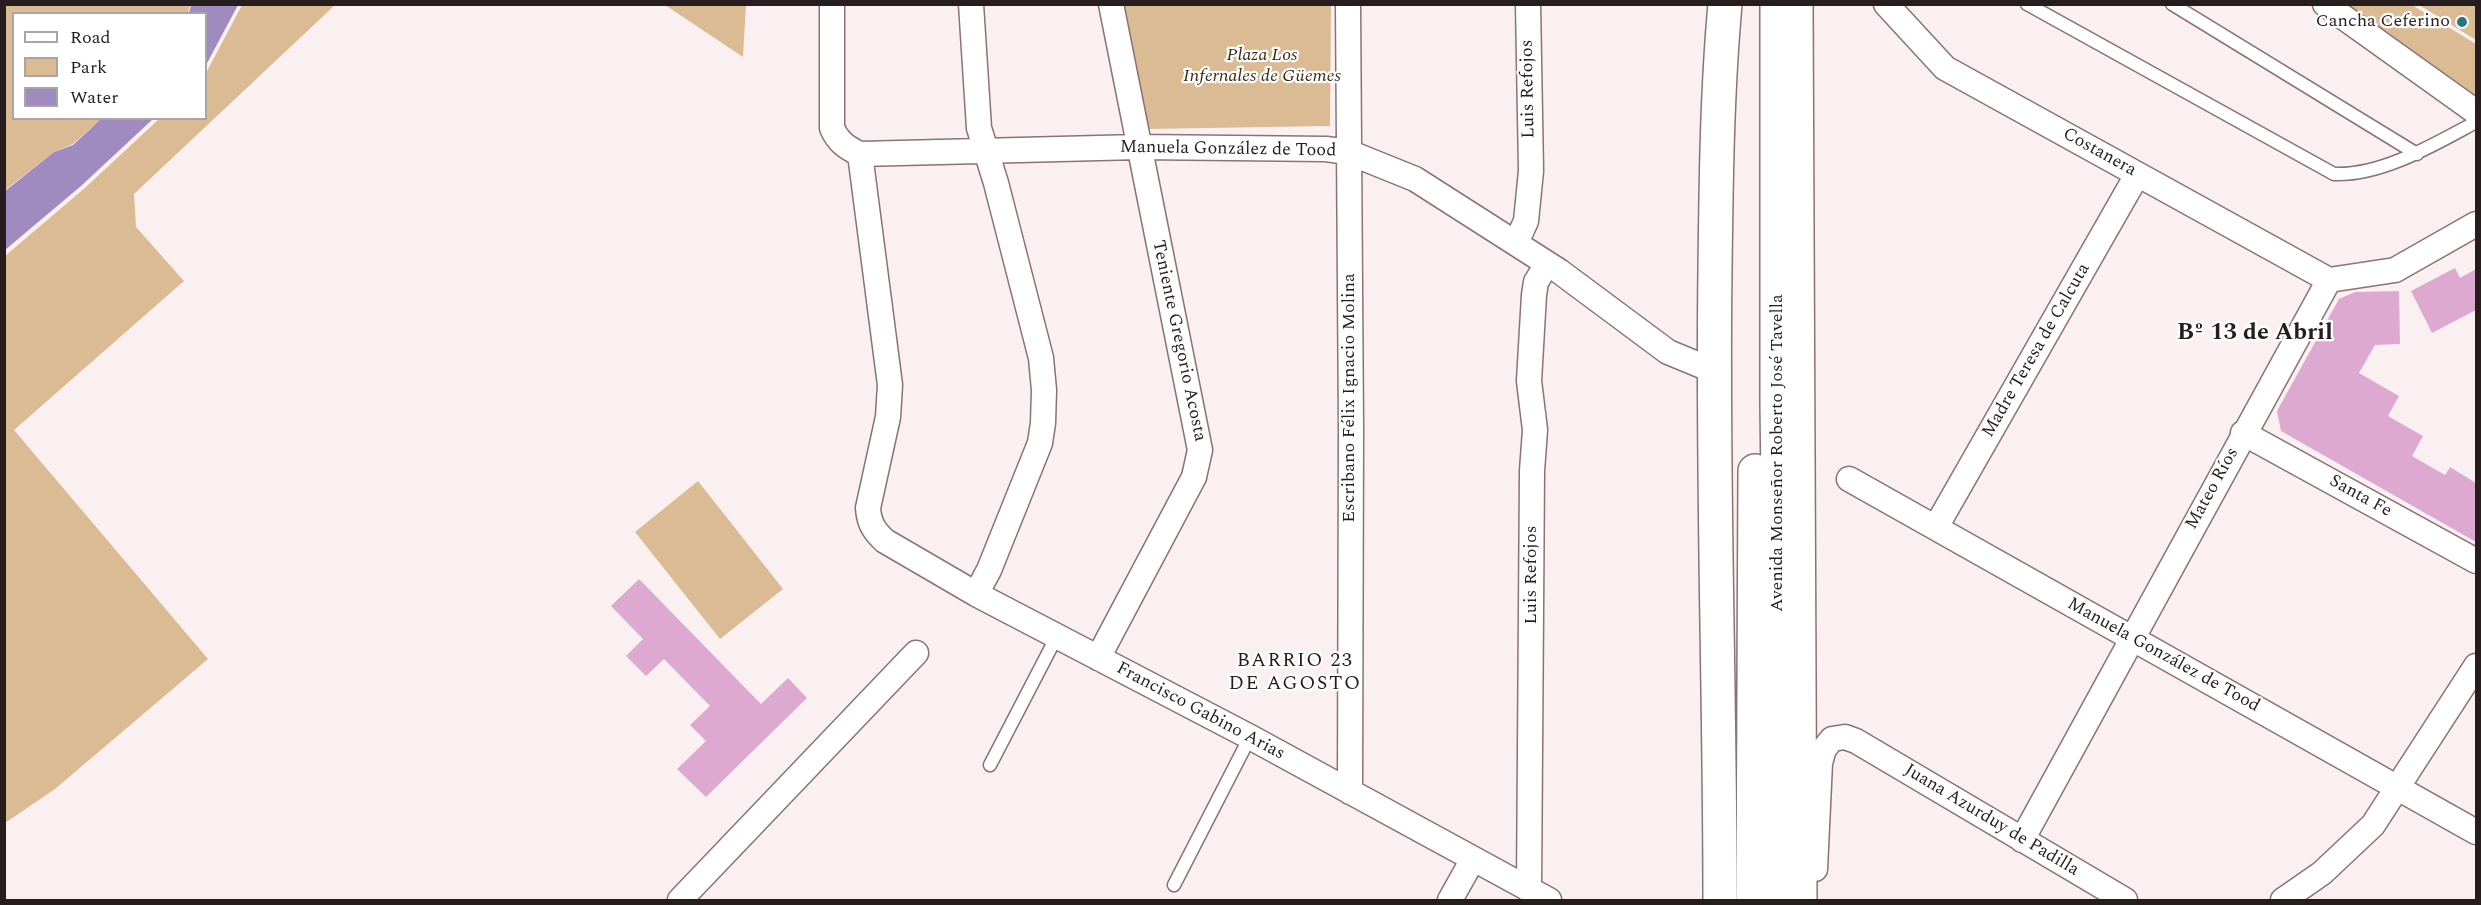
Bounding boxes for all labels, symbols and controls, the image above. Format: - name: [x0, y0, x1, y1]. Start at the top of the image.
- place label: Cancha Ceferino: [2316, 11, 2450, 33]
- legend: [12, 12, 207, 120]
- marker: Cancha Ceferino: [2455, 15, 2469, 29]
- text: Road: [70, 24, 111, 51]
- street label: Luis Refojos: [1517, 39, 1541, 139]
- park label: Plaza Los Infernales de Güemes: [1183, 45, 1341, 88]
- text: Park: [70, 54, 107, 81]
- text: Water: [70, 84, 118, 111]
- street label: Costanera: [2058, 124, 2140, 182]
- street label: Manuela González de Tood: [1120, 137, 1336, 163]
- street label: Teniente Gregorio Acosta: [1146, 238, 1210, 444]
- street label: Madre Teresa de Calcuta: [1978, 260, 2096, 442]
- street label: Escribano Félix Ignacio Molina: [1339, 273, 1361, 523]
- street label: Avenida Monseñor Roberto José Tavella: [1767, 294, 1789, 612]
- district label: Bº 13 de Abril: [2177, 320, 2333, 348]
- street label: Mateo Ríos: [2182, 444, 2244, 534]
- street label: Santa Fe: [2325, 471, 2395, 523]
- street label: Luis Refojos: [1521, 525, 1543, 625]
- street label: Manuela González de Tood: [2063, 594, 2263, 718]
- district label: BARRIO 23 DE AGOSTO: [1228, 650, 1362, 697]
- street label: Francisco Gabino Arias: [1112, 658, 1288, 766]
- street label: Juana Azurduy de Padilla: [1900, 760, 2082, 882]

